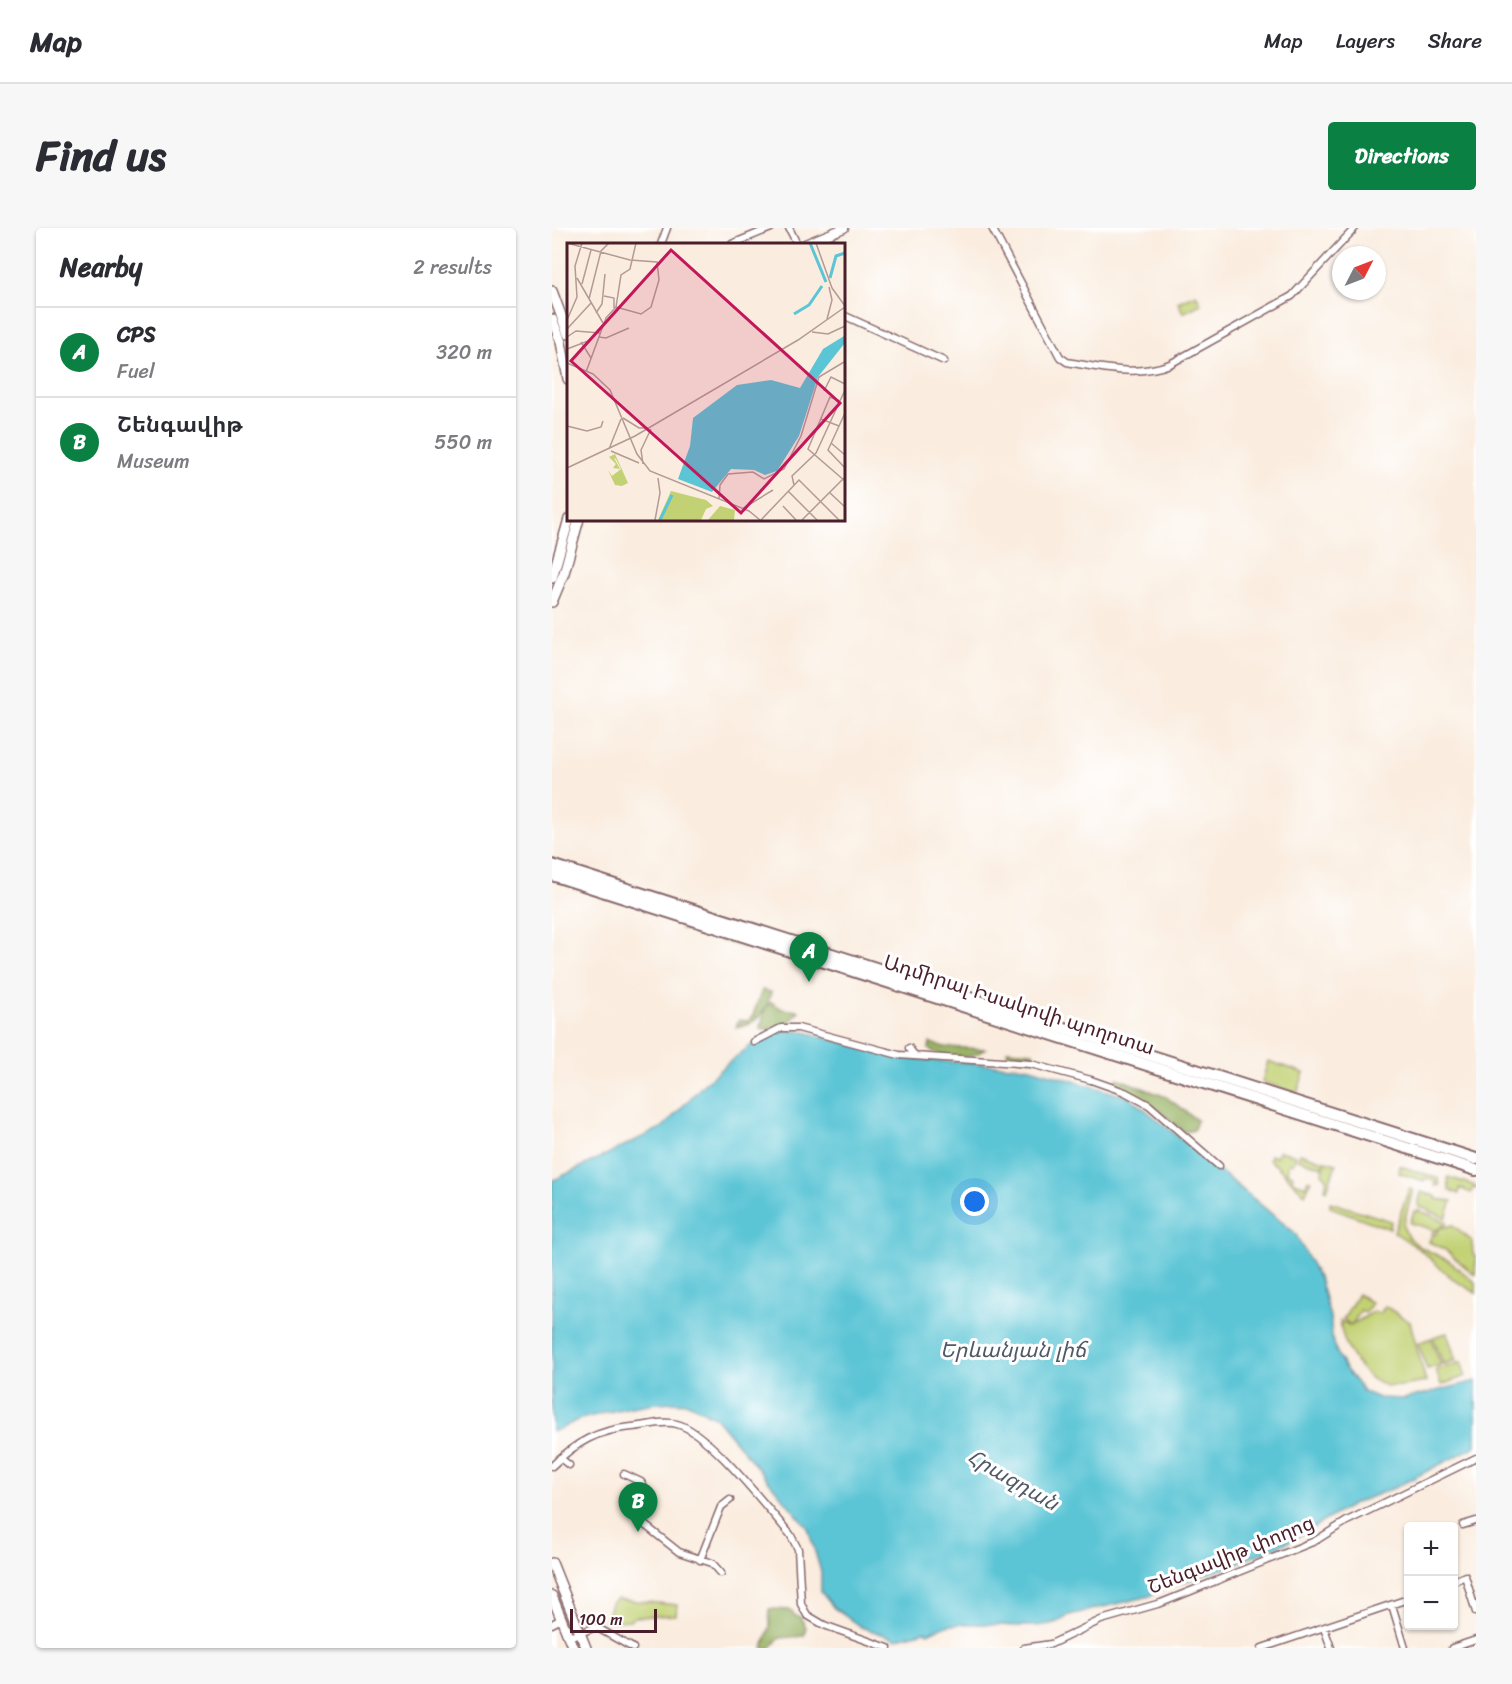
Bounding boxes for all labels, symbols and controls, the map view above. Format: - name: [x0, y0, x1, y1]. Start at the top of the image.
- text: Map: [30, 17, 82, 66]
- text: Map: [1264, 22, 1303, 60]
- text: Layers: [1336, 22, 1395, 60]
- text: Share: [1428, 22, 1482, 60]
- text: Find us: [36, 119, 166, 193]
- button: Directions: [1328, 122, 1476, 190]
- inset map: [567, 243, 844, 520]
- text: Nearby: [60, 244, 142, 290]
- north arrow: [1332, 246, 1386, 300]
- text: 2 results: [413, 250, 492, 285]
- text: CPS: [117, 315, 155, 354]
- text: A: [73, 335, 86, 370]
- text: 320 m: [436, 335, 492, 370]
- text: Fuel: [117, 354, 155, 389]
- text: Շենգավիթ: [117, 405, 243, 444]
- text: B: [73, 425, 86, 460]
- text: 550 m: [434, 425, 492, 460]
- text: Museum: [117, 444, 190, 479]
- pin: A: [790, 932, 828, 982]
- street label: Ադմիրալ Իսակովի պողոտա: [879, 945, 1159, 1065]
- your location: [960, 1187, 989, 1216]
- water label: Երևանյան լիճ: [940, 1331, 1089, 1369]
- water label: Հրազդան: [960, 1438, 1067, 1522]
- pin: B: [618, 1482, 658, 1532]
- street label: Շենգավիթ փողոց: [1142, 1506, 1320, 1604]
- map controls: [1404, 1522, 1458, 1630]
- button: +: [1404, 1522, 1458, 1576]
- button: −: [1404, 1576, 1458, 1630]
- text: 100 m: [579, 1605, 623, 1634]
- scale bar: [570, 1606, 657, 1634]

